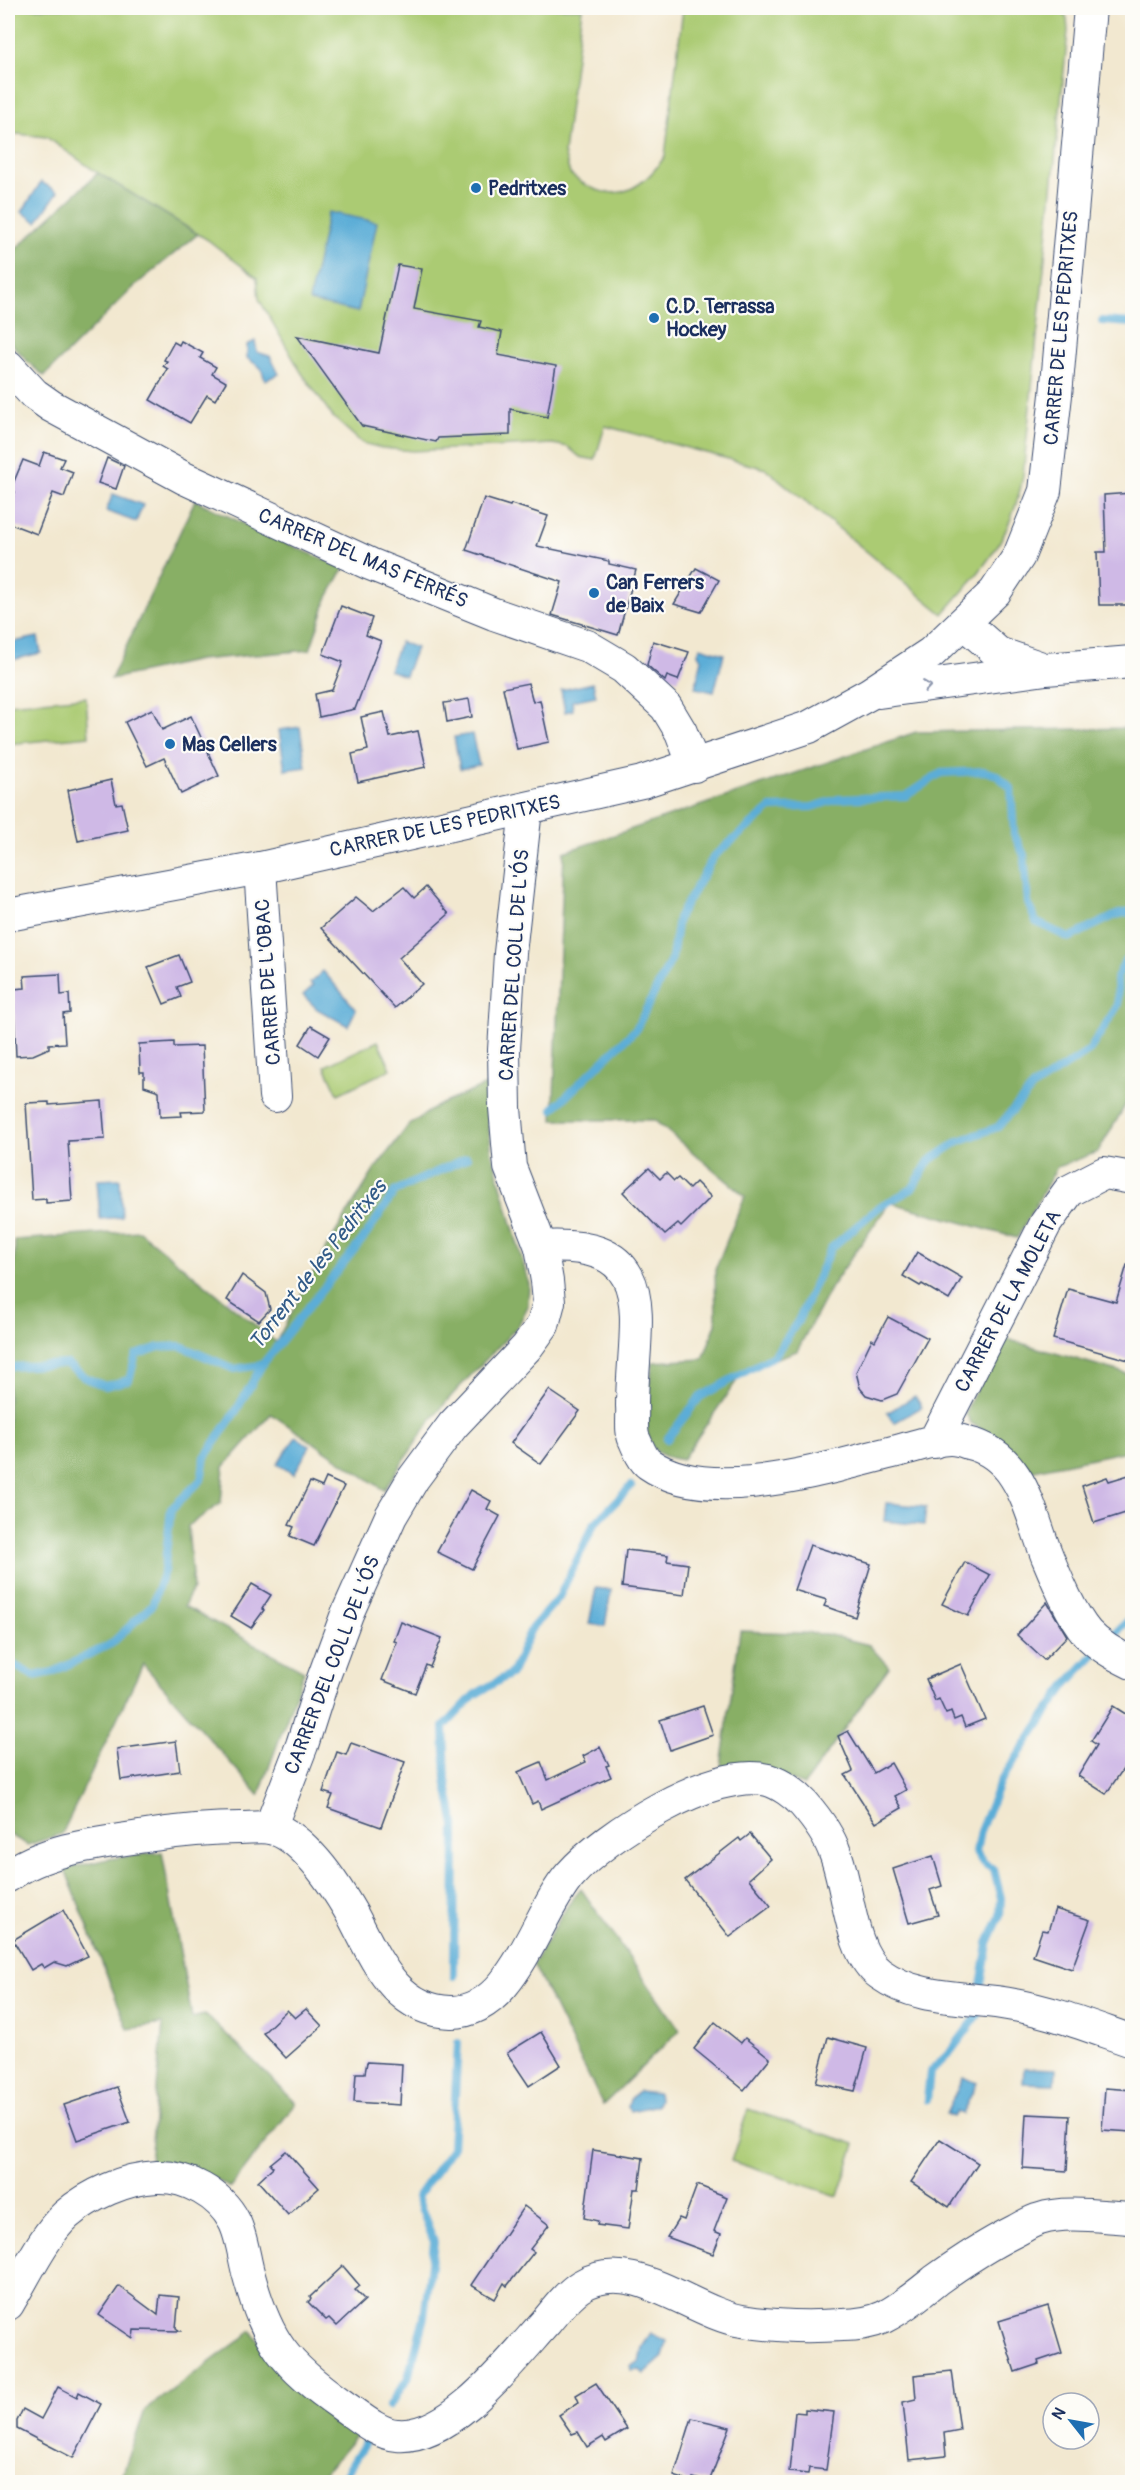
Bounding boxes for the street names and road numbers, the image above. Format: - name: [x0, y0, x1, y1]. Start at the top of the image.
- street label: CARRER DE LES PEDRITXES: [1038, 210, 1084, 446]
- street label: CARRER DEL MAS FERRÉS: [254, 502, 472, 614]
- street label: CARRER DE LES PEDRITXES: [327, 789, 563, 863]
- street label: CARRER DEL COLL DE L'ÓS: [493, 848, 535, 1082]
- street label: CARRER DE L'OBAC: [250, 898, 286, 1066]
- street label: CARRER DE LA MOLETA: [949, 1206, 1067, 1396]
- street label: CARRER DEL COLL DE L'ÓS: [279, 1552, 385, 1778]

